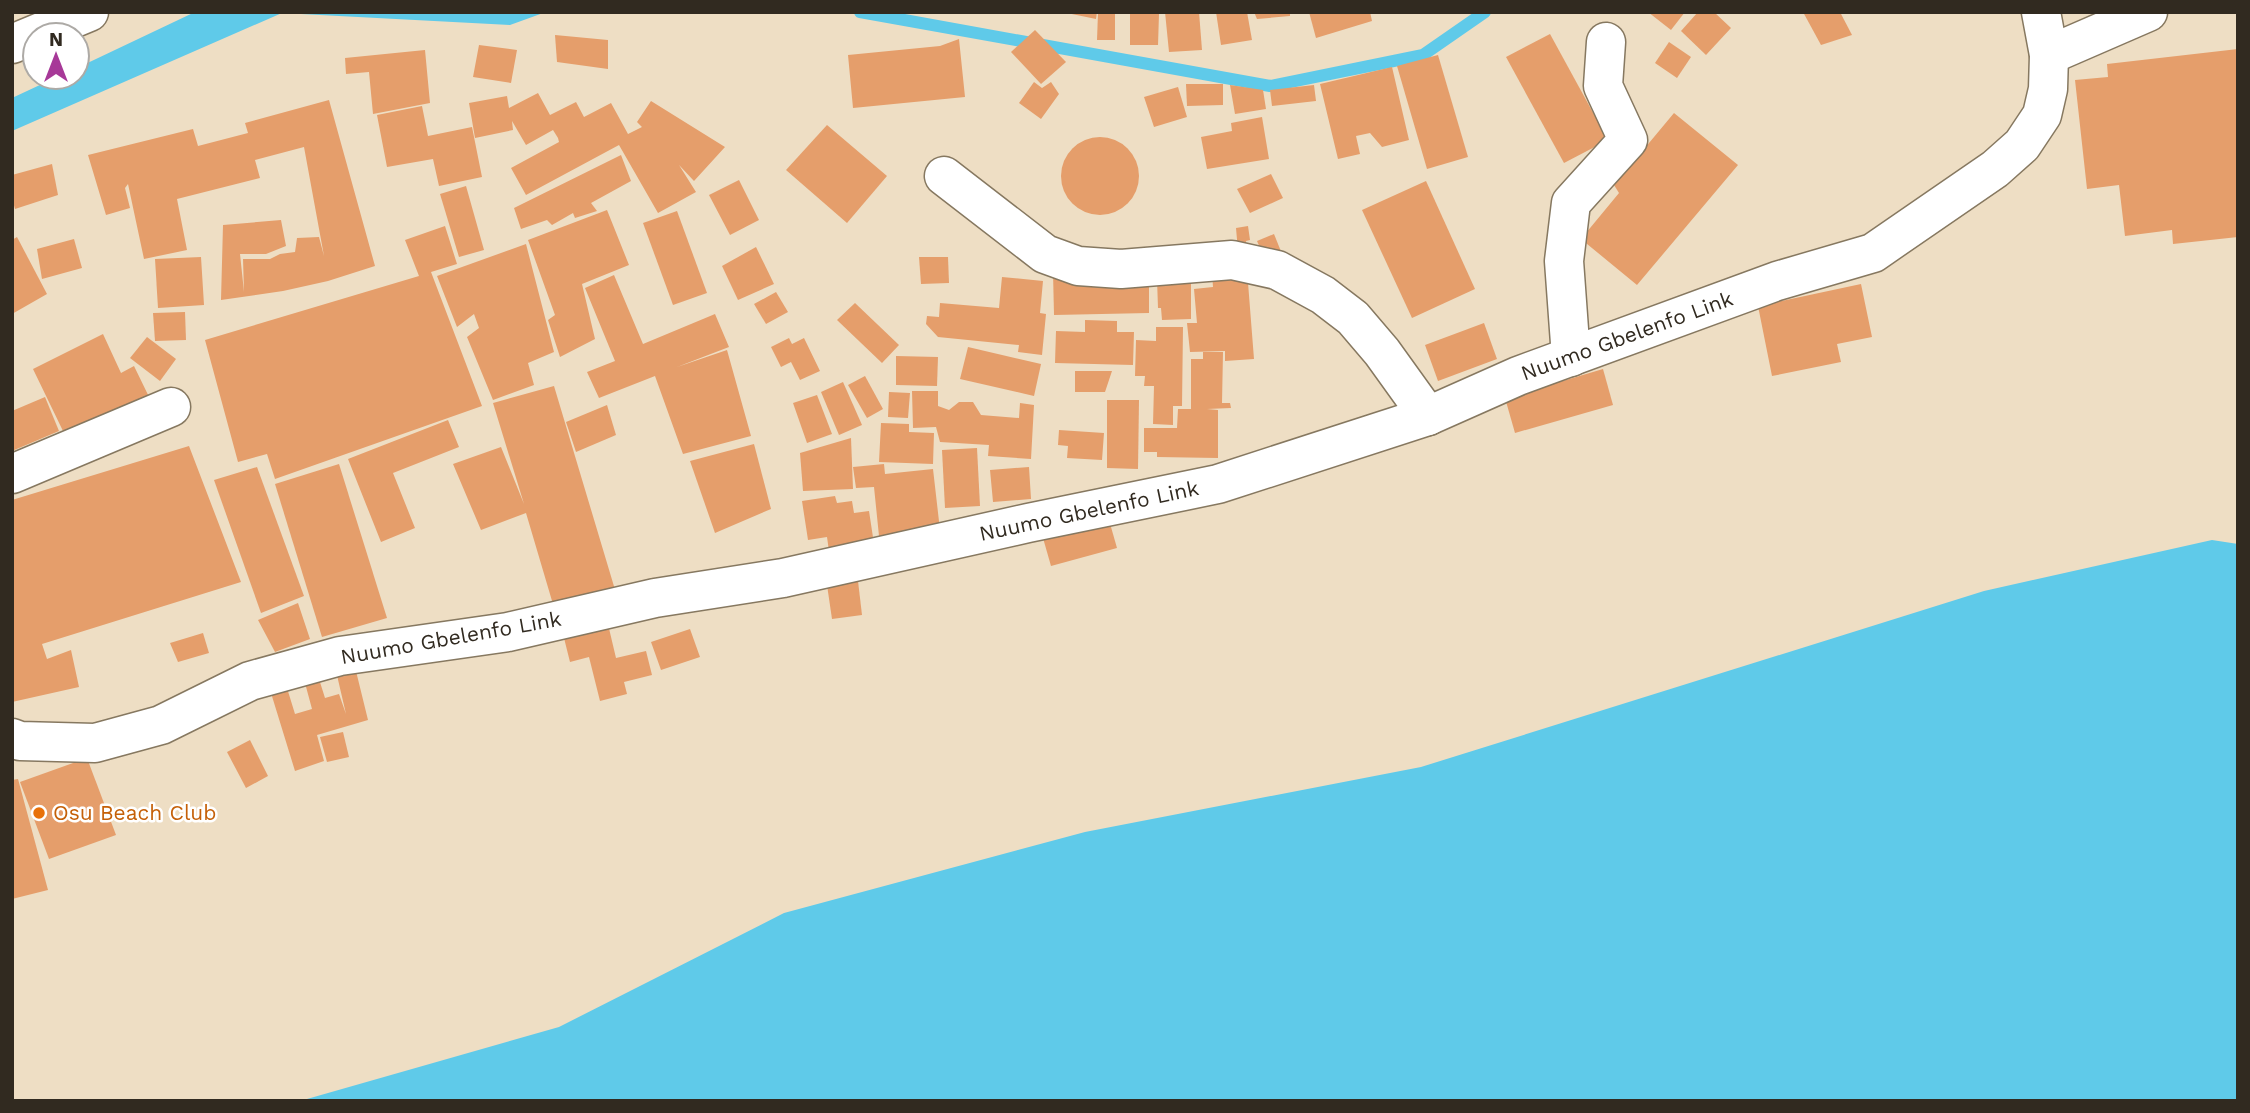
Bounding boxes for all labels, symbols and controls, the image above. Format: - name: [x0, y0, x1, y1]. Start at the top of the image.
- north arrow: [21, 21, 91, 91]
- text: N: [49, 28, 63, 51]
- street label: Nuumo Gbelenfo Link: [1517, 286, 1736, 386]
- street label: Nuumo Gbelenfo Link: [977, 475, 1201, 546]
- street label: Nuumo Gbelenfo Link: [339, 606, 563, 669]
- place label: Osu Beach Club: [53, 800, 216, 825]
- marker: Osu Beach Club: [31, 805, 47, 821]

